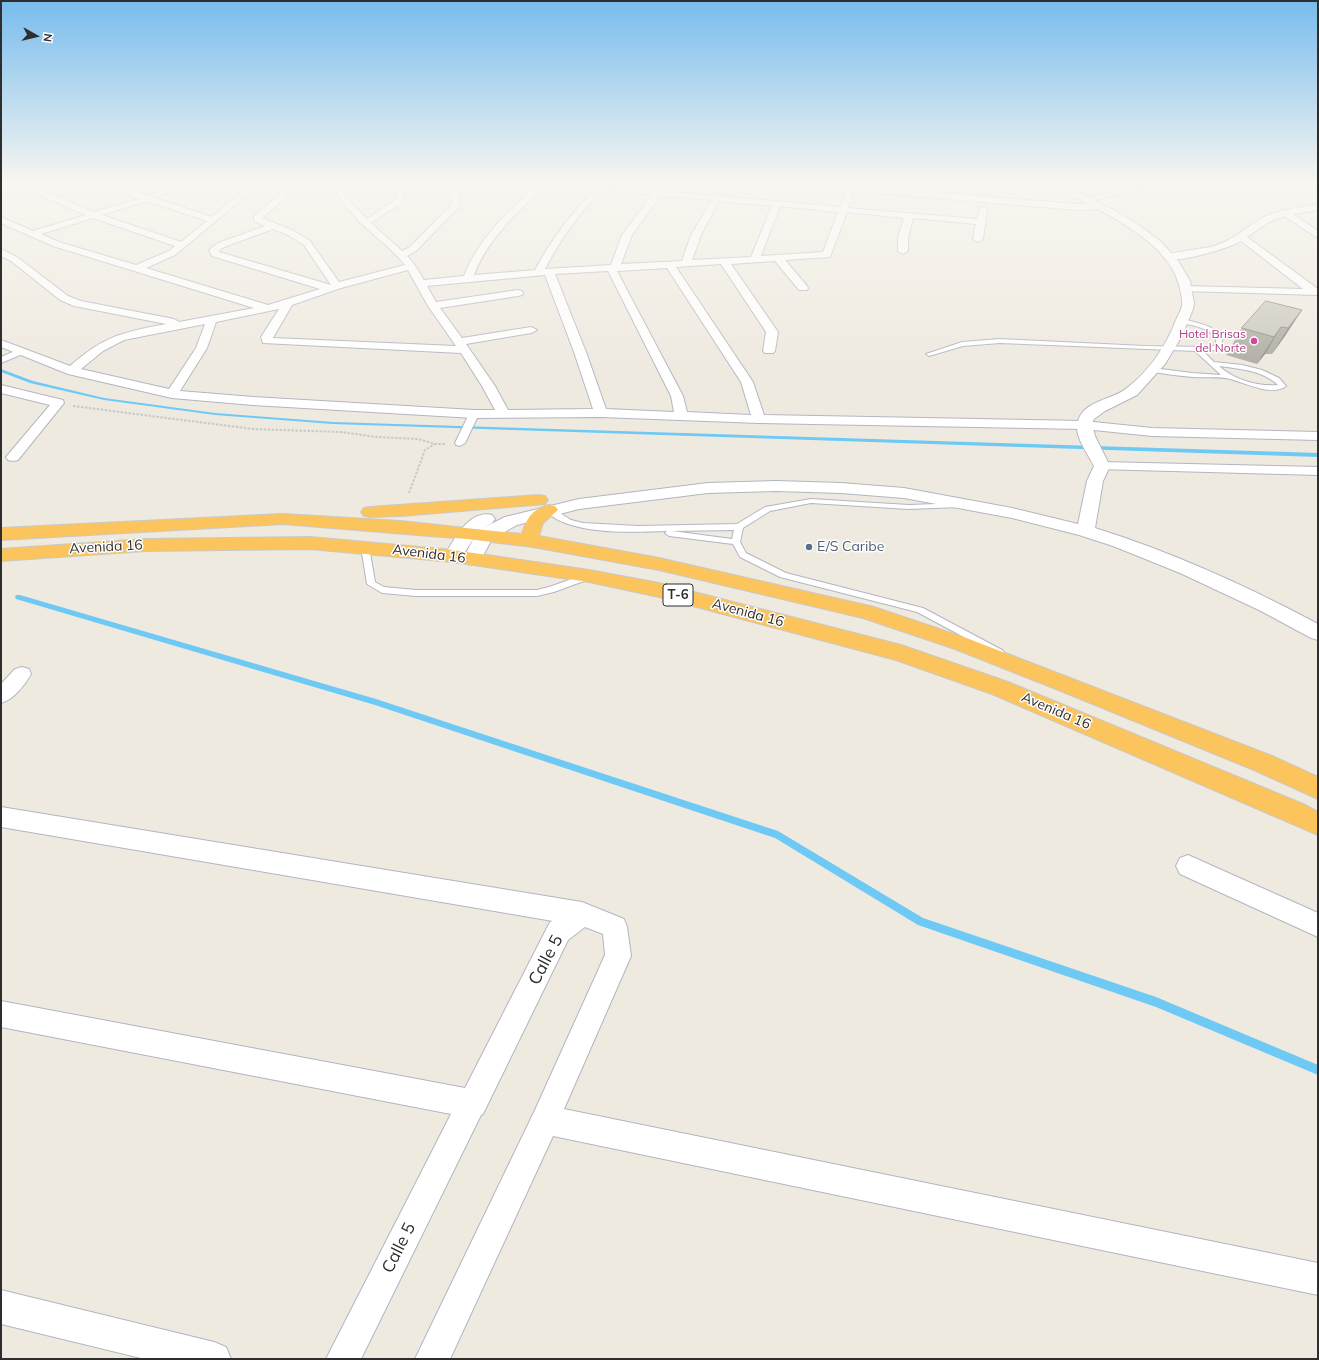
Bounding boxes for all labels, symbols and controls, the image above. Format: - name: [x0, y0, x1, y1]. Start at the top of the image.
- north arrow: [16, 16, 56, 56]
- text: N: [40, 33, 55, 43]
- place label: Hotel Brisas del Norte: [1179, 327, 1246, 355]
- marker: Hotel Brisas del Norte: [1249, 336, 1259, 346]
- street label: Avenida 16: [69, 537, 143, 557]
- place label: E/S Caribe: [817, 539, 884, 555]
- street label: Avenida 16: [391, 541, 467, 567]
- marker: E/S Caribe: [804, 542, 814, 552]
- road number: T-6: [663, 584, 693, 606]
- street label: Avenida 16: [710, 595, 786, 631]
- street label: Avenida 16: [1019, 689, 1093, 733]
- street label: Calle 5: [524, 932, 568, 988]
- street label: Calle 5: [378, 1220, 420, 1276]

